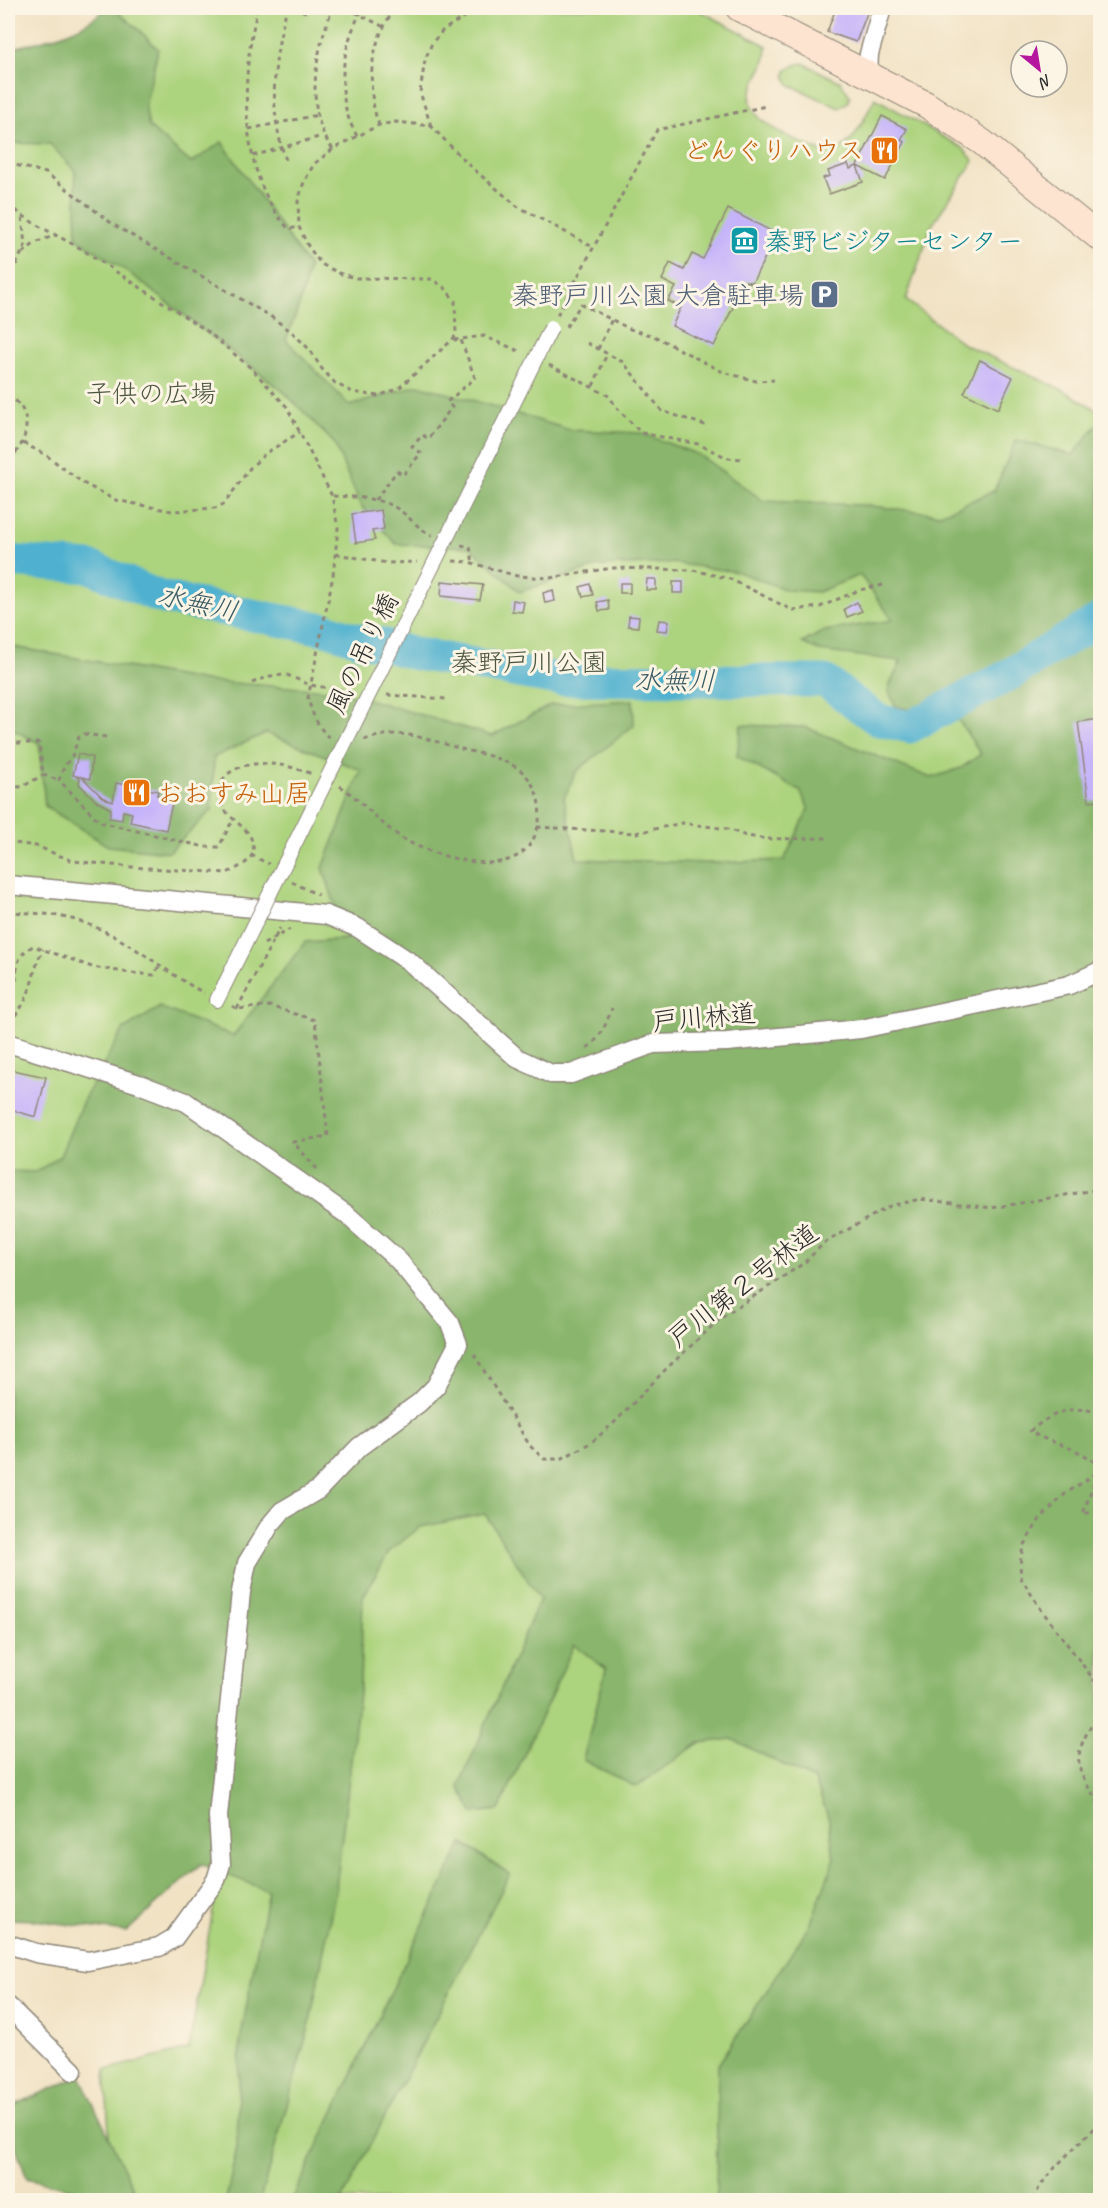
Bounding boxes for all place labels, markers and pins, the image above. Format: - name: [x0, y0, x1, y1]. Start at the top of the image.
- place label: どんぐりハウス: [683, 134, 864, 167]
- restaurant icon: どんぐりハウス: [869, 134, 901, 166]
- museum icon: 秦野ビジターセンター: [728, 225, 760, 257]
- place label: 秦野ビジターセンター: [765, 225, 1023, 258]
- place label: 秦野戸川公園 大倉駐車場: [512, 279, 804, 312]
- parking icon: 秦野戸川公園 大倉駐車場: [809, 279, 841, 311]
- restaurant icon: おおすみ山居: [120, 777, 152, 809]
- place label: おおすみ山居: [157, 777, 311, 810]

